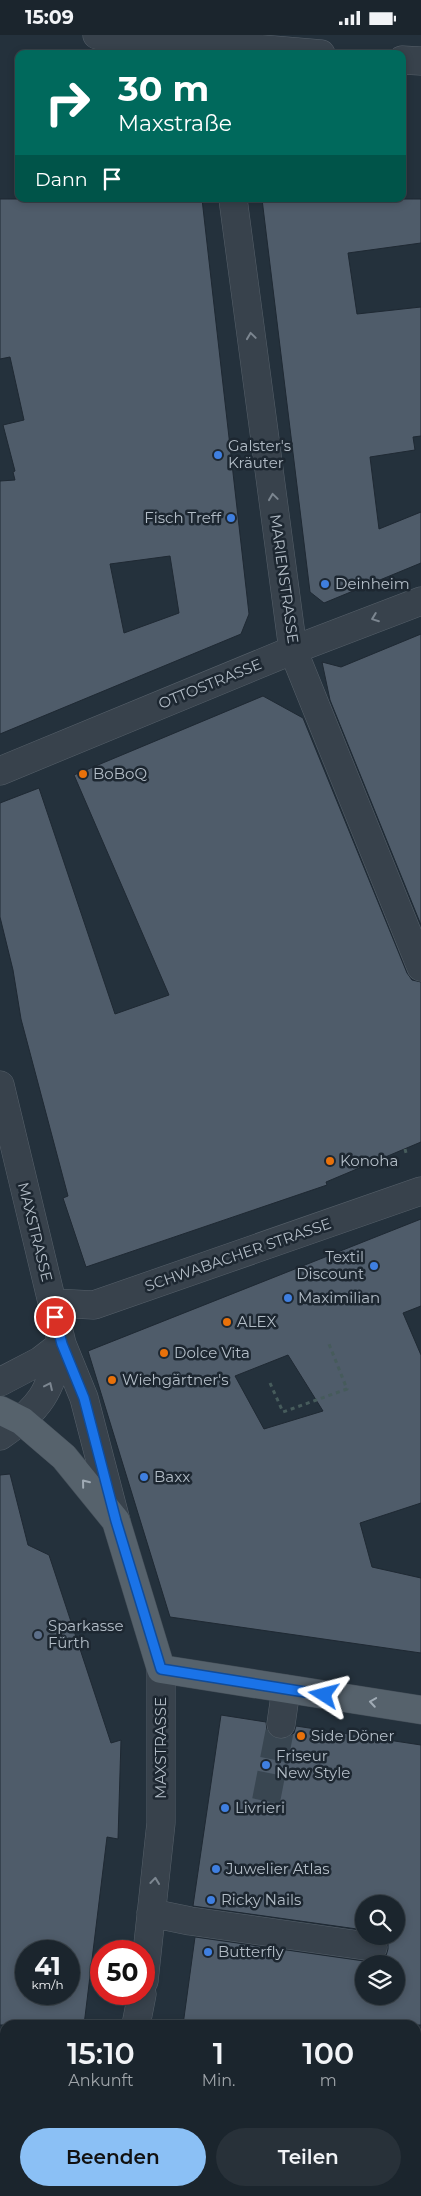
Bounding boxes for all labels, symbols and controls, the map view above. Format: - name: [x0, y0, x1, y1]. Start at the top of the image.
- text: 15:09: [25, 6, 74, 29]
- text: 30 m: [118, 67, 209, 110]
- icon: right: [35, 70, 100, 135]
- text: Maxstraße: [118, 110, 232, 137]
- icon: arrive: [98, 165, 126, 193]
- text: Dann: [35, 168, 88, 191]
- one-way arrow: [246, 332, 257, 340]
- place label: Galster's Kräuter: [228, 436, 291, 472]
- marker: Galster's Kräuter: [212, 449, 224, 461]
- one-way arrow: [268, 493, 279, 501]
- place label: Fisch Treff: [144, 508, 222, 527]
- marker: Fisch Treff: [225, 512, 237, 524]
- street label: MARIENSTRASSE: [266, 513, 303, 645]
- place label: Deinheim: [335, 574, 410, 593]
- marker: Deinheim: [319, 578, 331, 590]
- one-way arrow: [372, 612, 380, 622]
- street label: OTTOSTRASSE: [155, 654, 264, 713]
- place label: BoBoQ: [93, 764, 147, 783]
- marker: BoBoQ: [77, 768, 89, 780]
- place label: Konoha: [340, 1151, 398, 1170]
- marker: Konoha: [324, 1155, 336, 1167]
- street label: MAXSTRASSE: [14, 1180, 57, 1284]
- street label: SCHWABACHER STRASSE: [142, 1214, 334, 1295]
- place label: Textil Discount: [296, 1247, 364, 1283]
- marker: Textil Discount: [368, 1260, 380, 1272]
- place label: Maximilian: [298, 1288, 380, 1307]
- marker: Maximilian: [282, 1292, 294, 1304]
- pin: [34, 1296, 76, 1338]
- icon: arrive: [41, 1303, 69, 1331]
- place label: ALEX: [237, 1312, 277, 1331]
- marker: ALEX: [221, 1316, 233, 1328]
- place label: Dolce Vita: [174, 1343, 250, 1362]
- marker: Dolce Vita: [158, 1347, 170, 1359]
- place label: Wiehgärtner's: [122, 1370, 229, 1389]
- marker: Wiehgärtner's: [106, 1374, 118, 1386]
- one-way arrow: [43, 1382, 53, 1391]
- place label: Baxx: [154, 1467, 190, 1486]
- marker: Baxx: [138, 1471, 150, 1483]
- one-way arrow: [81, 1480, 90, 1489]
- place label: Sparkasse Fürth: [48, 1616, 123, 1652]
- marker: Sparkasse Fürth: [32, 1629, 44, 1641]
- position arrow: [297, 1668, 349, 1720]
- street label: MAXSTRASSE: [151, 1697, 170, 1799]
- one-way arrow: [368, 1698, 377, 1708]
- place label: Side Döner: [311, 1726, 394, 1745]
- marker: Side Döner: [295, 1730, 307, 1742]
- place label: Friseur New Style: [276, 1746, 350, 1782]
- marker: Friseur New Style: [260, 1759, 272, 1771]
- place label: Livrieri: [235, 1798, 285, 1817]
- marker: Livrieri: [219, 1802, 231, 1814]
- place label: Juwelier Atlas: [225, 1859, 330, 1878]
- marker: Juwelier Atlas: [210, 1863, 222, 1875]
- one-way arrow: [149, 1876, 160, 1884]
- place label: Ricky Nails: [221, 1890, 301, 1909]
- marker: Ricky Nails: [205, 1894, 217, 1906]
- map controls: [355, 1895, 405, 2005]
- button: search: [355, 1895, 405, 1945]
- speed limit sign: 50: [90, 1940, 155, 2005]
- place label: Butterfly: [218, 1942, 284, 1961]
- marker: Butterfly: [202, 1946, 214, 1958]
- text: 41: [34, 1951, 61, 1981]
- button: layers: [355, 1955, 405, 2005]
- text: km/h: [31, 1977, 64, 1992]
- text: 15:10: [67, 2035, 135, 2072]
- text: 1: [213, 2035, 224, 2072]
- text: 100: [302, 2035, 354, 2072]
- text: Ankunft: [68, 2071, 133, 2090]
- text: Min.: [202, 2071, 235, 2090]
- text: m: [320, 2071, 337, 2090]
- button: Beenden: [20, 2128, 206, 2186]
- button: Teilen: [216, 2128, 401, 2186]

